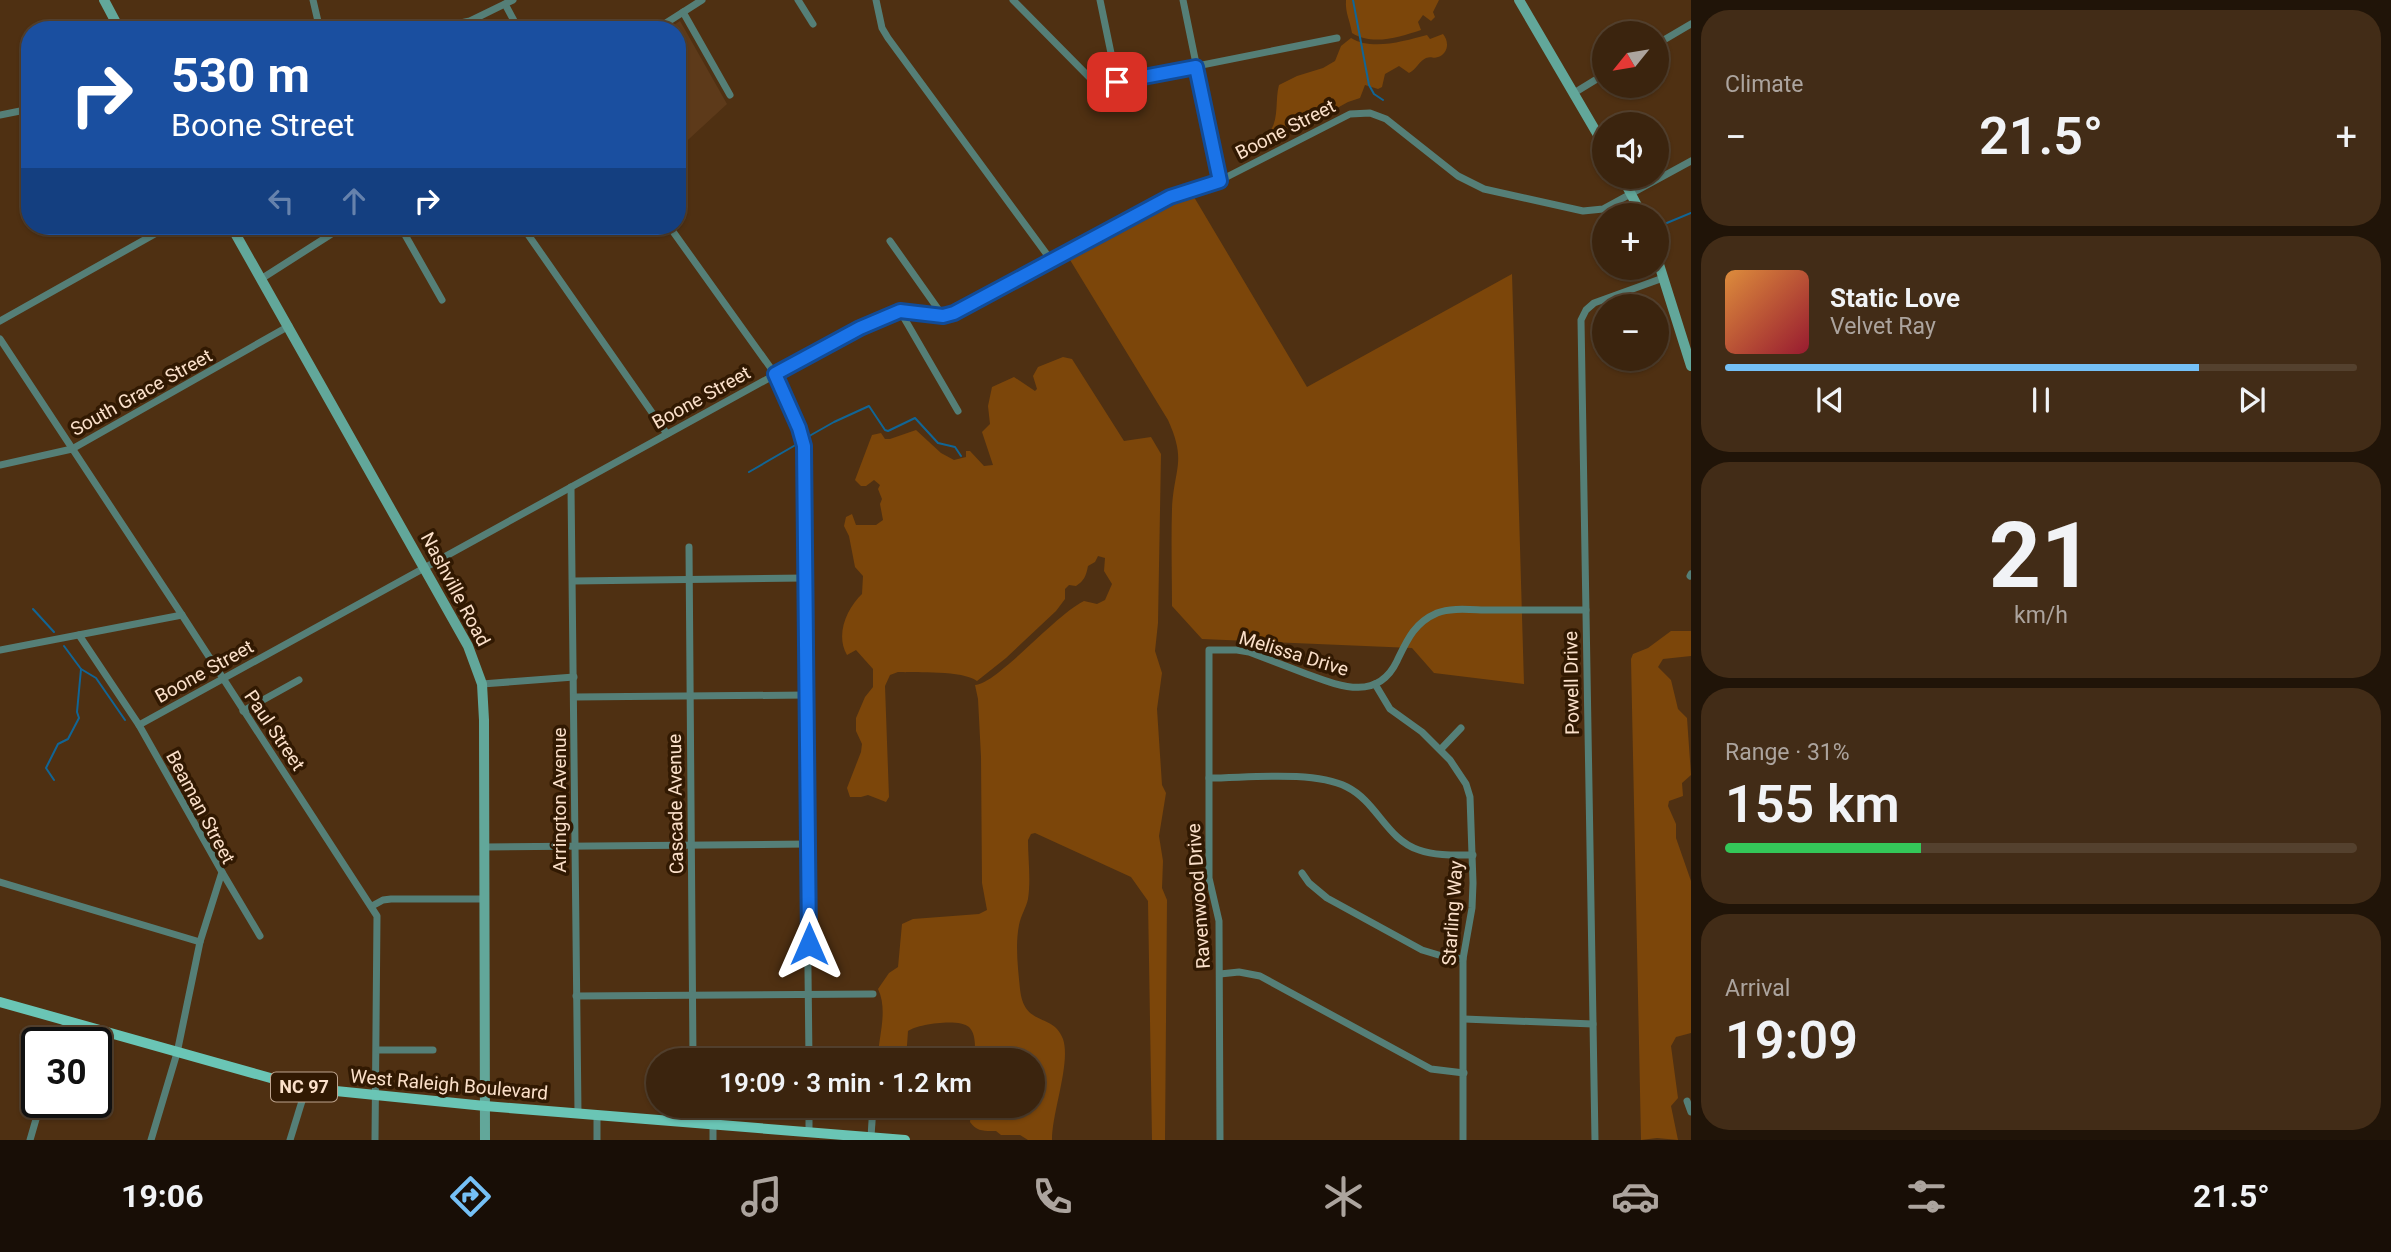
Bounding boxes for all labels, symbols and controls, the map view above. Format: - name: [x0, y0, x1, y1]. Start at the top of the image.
- north arrow: [1592, 21, 1670, 98]
- map controls: [1592, 21, 1669, 371]
- text: 530 m: [171, 47, 310, 104]
- icon: right: [56, 49, 147, 140]
- pin: [1087, 52, 1147, 112]
- icon: arrive: [1098, 63, 1136, 101]
- text: Climate: [1725, 71, 1804, 98]
- street label: Boone Street: [1231, 94, 1339, 164]
- text: Boone Street: [171, 106, 354, 144]
- text: 21.5°: [1979, 106, 2103, 167]
- button: sound: [1592, 112, 1669, 189]
- text: −: [1725, 115, 1747, 159]
- text: +: [2335, 115, 2357, 159]
- icon: left: [262, 182, 300, 220]
- icon: ahead: [335, 182, 373, 220]
- icon: right: [408, 182, 446, 220]
- button: +: [1592, 203, 1669, 280]
- text: Static Love: [1830, 283, 1960, 313]
- button: −: [1592, 294, 1669, 371]
- text: Velvet Ray: [1830, 313, 1936, 340]
- street label: South Grace Street: [66, 344, 216, 441]
- street label: Boone Street: [648, 361, 754, 434]
- icon: previous: [1811, 381, 1849, 419]
- icon: pause: [2022, 381, 2060, 419]
- icon: next: [2233, 381, 2271, 419]
- text: 21: [1989, 503, 2093, 609]
- street label: Nashville Road: [416, 528, 495, 650]
- text: km/h: [2014, 602, 2068, 629]
- street label: Melissa Drive: [1236, 626, 1351, 681]
- street label: Powell Drive: [1559, 631, 1584, 735]
- street label: Boone Street: [151, 635, 257, 708]
- street label: Paul Street: [239, 686, 310, 775]
- street label: Arrington Avenue: [548, 727, 571, 873]
- street label: Cascade Avenue: [663, 734, 688, 874]
- text: Range · 31%: [1725, 739, 1850, 766]
- street label: Beaman Street: [161, 747, 240, 868]
- text: 155 km: [1725, 774, 1900, 835]
- street label: Ravenwood Drive: [1182, 823, 1215, 969]
- street label: Starling Way: [1437, 860, 1468, 966]
- position arrow: [772, 907, 846, 981]
- text: Arrival: [1725, 975, 1790, 1002]
- text: 19:09: [1725, 1010, 1858, 1071]
- speed limit sign: 30: [21, 1027, 112, 1118]
- street label: West Raleigh Boulevard: [349, 1064, 549, 1105]
- text: 19:09 · 3 min · 1.2 km: [719, 1068, 972, 1098]
- road number: NC 97: [271, 1072, 337, 1102]
- icon: directions: [446, 1172, 495, 1221]
- icon: music: [737, 1172, 786, 1221]
- icon: phone: [1028, 1172, 1077, 1221]
- icon: climate: [1319, 1172, 1368, 1221]
- icon: car: [1611, 1172, 1660, 1221]
- icon: filters: [1902, 1172, 1951, 1221]
- text: 19:06: [121, 1177, 204, 1215]
- text: 21.5°: [2193, 1177, 2270, 1215]

